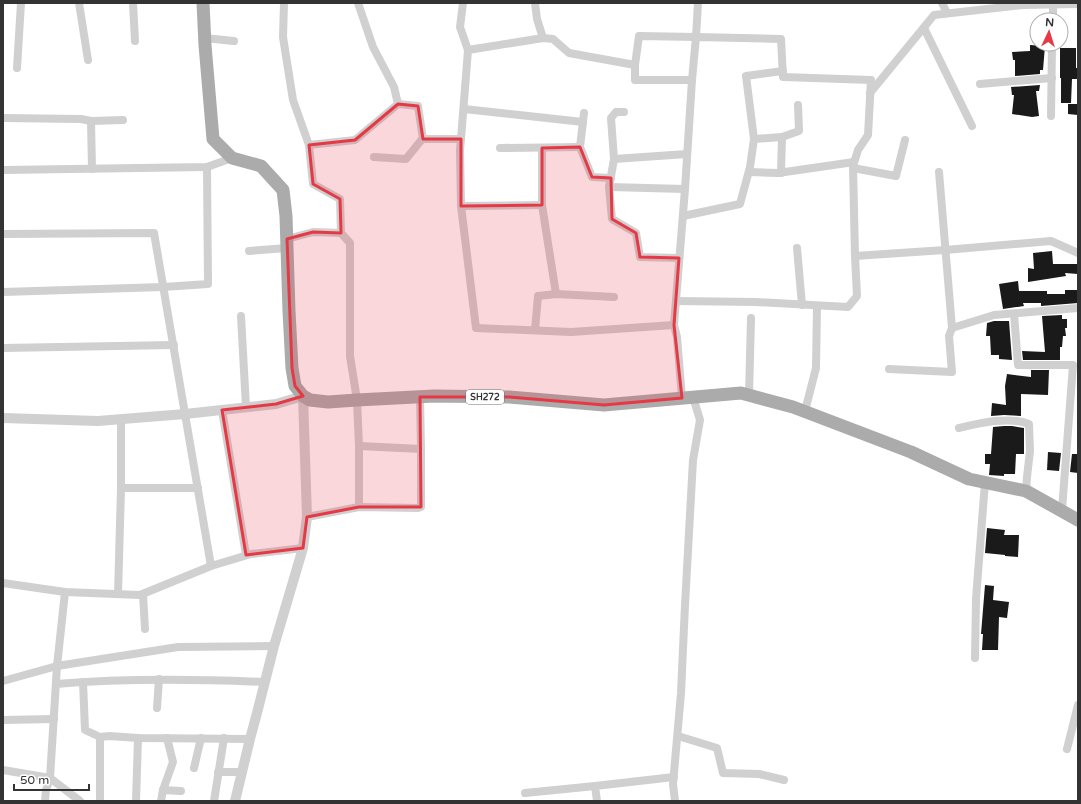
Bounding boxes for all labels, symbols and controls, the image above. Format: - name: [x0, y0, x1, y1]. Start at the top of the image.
- north arrow: [1029, 12, 1069, 52]
- text: N: [1045, 16, 1055, 29]
- road number: SH272: [466, 390, 504, 404]
- scale bar: [14, 766, 89, 792]
- text: 50 m: [20, 773, 49, 787]

